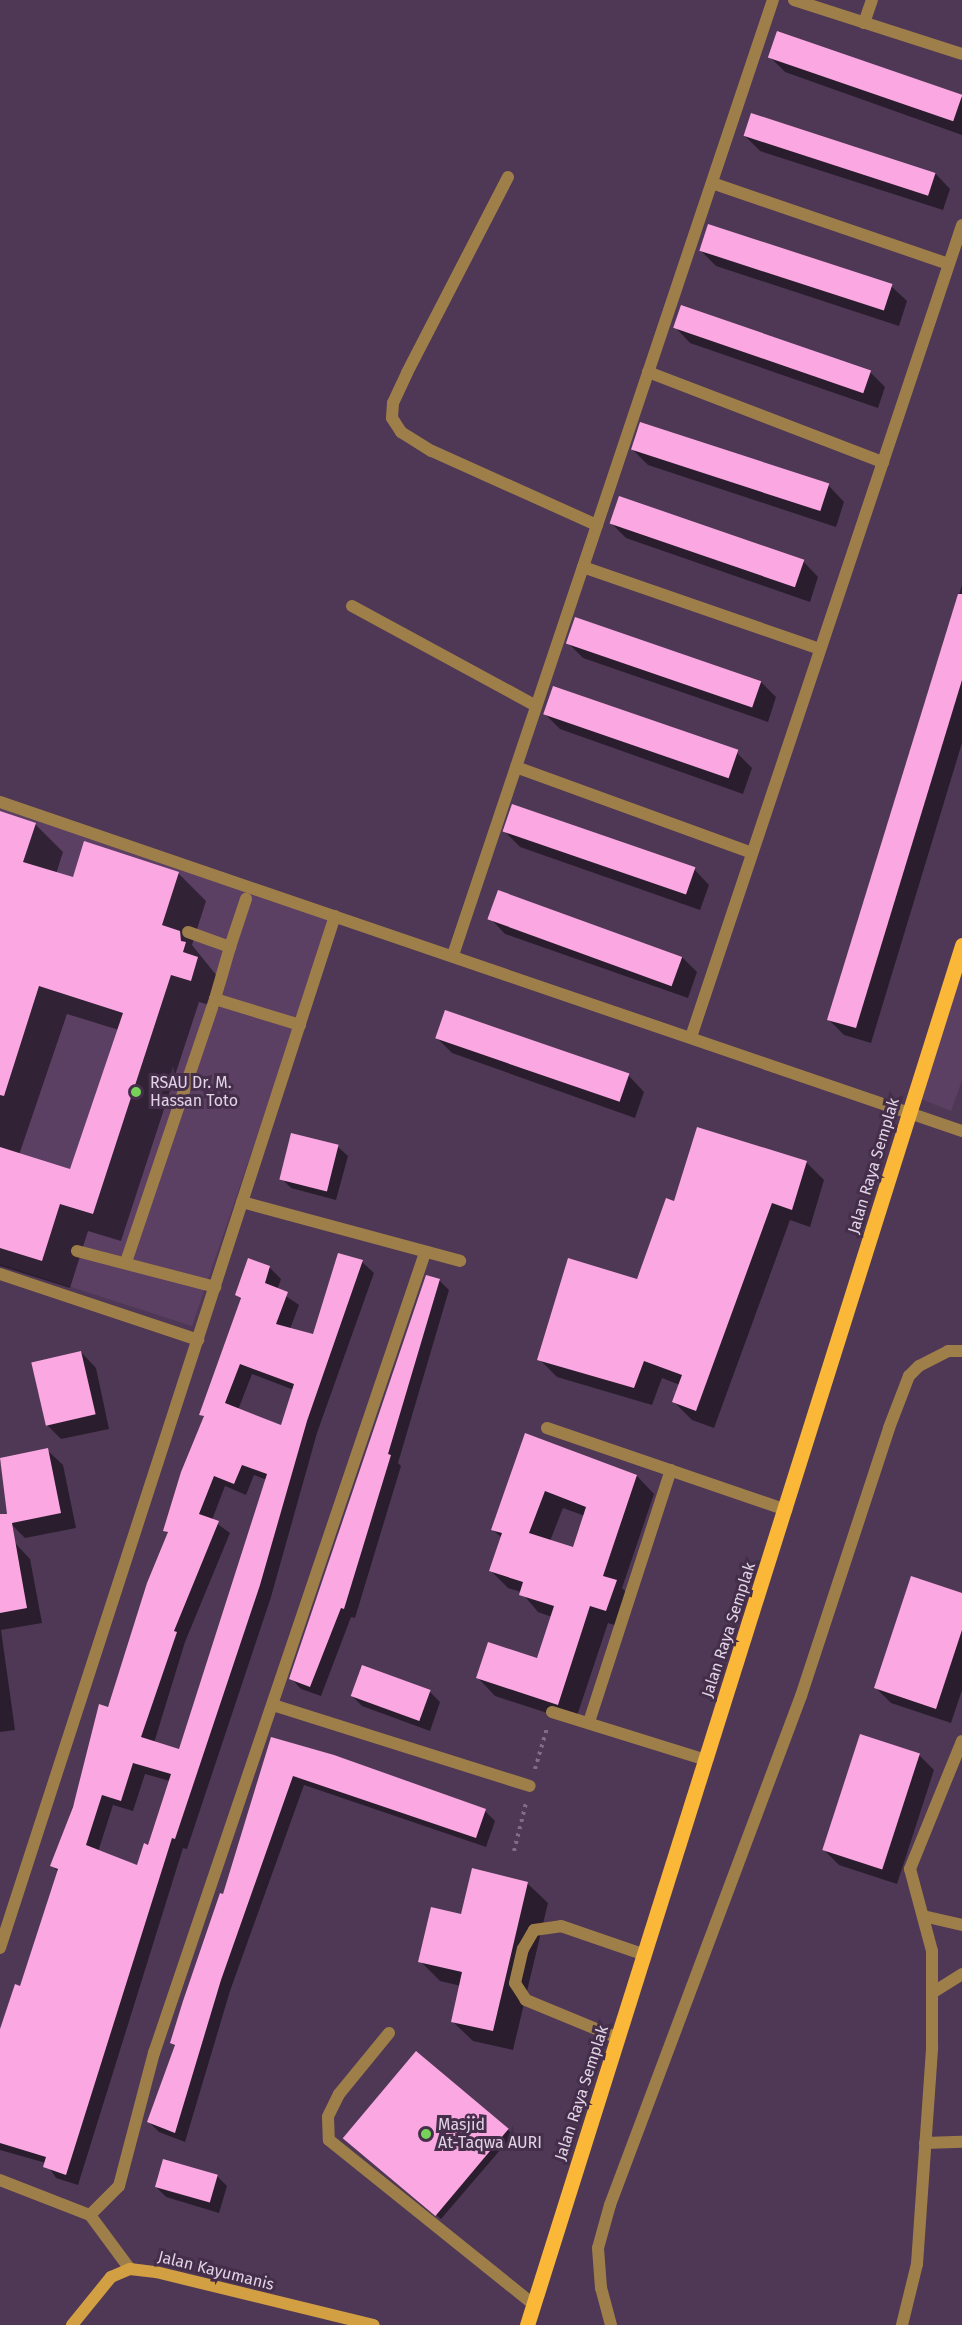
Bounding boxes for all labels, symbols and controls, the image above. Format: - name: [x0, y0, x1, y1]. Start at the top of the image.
- place label: RSAU Dr. M. Hassan Toto: [150, 1073, 238, 1111]
- marker: RSAU Dr. M. Hassan Toto: [127, 1083, 145, 1101]
- street label: Jalan Raya Semplak: [844, 1096, 904, 1236]
- street label: Jalan Raya Semplak: [698, 1560, 760, 1700]
- street label: Jalan Raya Semplak: [551, 2023, 613, 2163]
- place label: Masjid At-Taqwa AURI: [438, 2115, 542, 2153]
- marker: Masjid At-Taqwa AURI: [419, 2127, 433, 2141]
- street label: Jalan Kayumanis: [156, 2247, 276, 2295]

